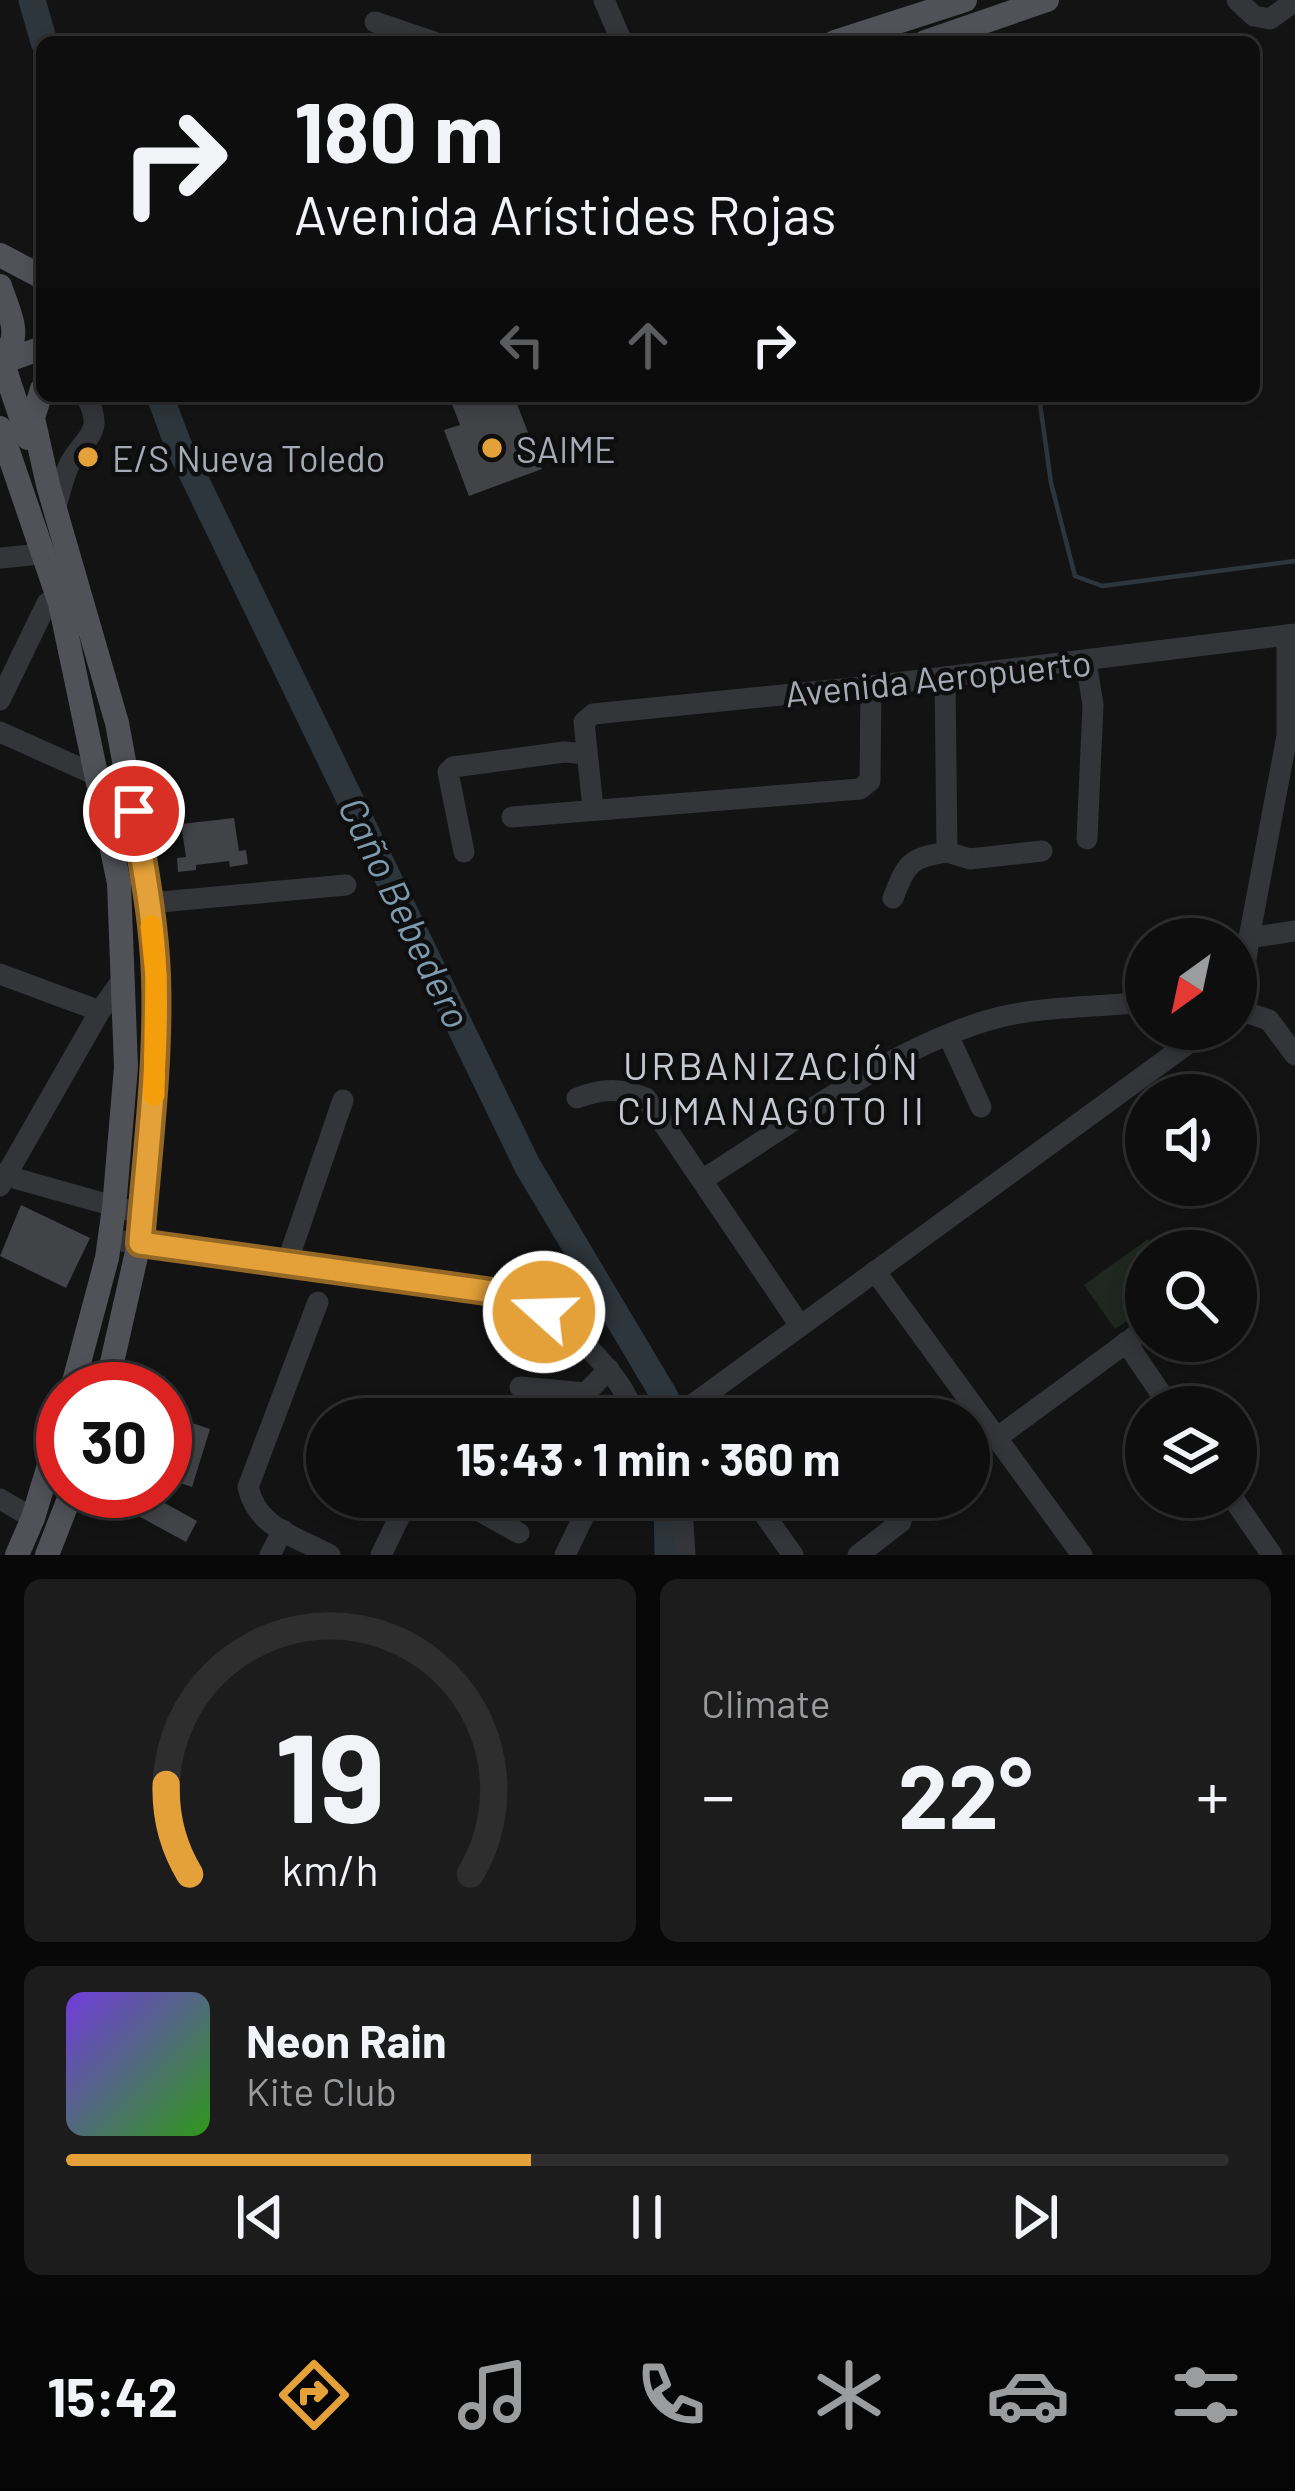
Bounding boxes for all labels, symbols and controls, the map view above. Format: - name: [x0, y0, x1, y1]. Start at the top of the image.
- text: 180 m: [294, 79, 504, 180]
- icon: right: [96, 84, 252, 240]
- text: Avenida Arístides Rojas: [294, 181, 836, 246]
- icon: left: [489, 312, 555, 378]
- icon: ahead: [615, 312, 681, 378]
- icon: right: [741, 312, 807, 378]
- place label: SAIME: [516, 427, 616, 470]
- marker: SAIME: [479, 435, 505, 461]
- place label: E/S Nueva Toledo: [112, 436, 385, 479]
- marker: E/S Nueva Toledo: [75, 444, 101, 470]
- street label: Avenida Aeropuerto: [783, 640, 1093, 714]
- pin: [83, 760, 185, 862]
- icon: arrive: [101, 778, 167, 844]
- water label: Caño Bebedero: [330, 789, 482, 1035]
- north arrow: [1125, 918, 1257, 1050]
- map controls: [1125, 918, 1257, 1518]
- district label: URBANIZACIÓN CUMANAGOTO II: [617, 1041, 927, 1133]
- button: sound: [1125, 1074, 1257, 1206]
- button: search: [1125, 1230, 1257, 1362]
- position arrow: [481, 1249, 607, 1375]
- speed limit sign: 30: [36, 1362, 192, 1518]
- button: layers: [1125, 1386, 1257, 1518]
- text: 15:43 · 1 min · 360 m: [456, 1431, 840, 1485]
- text: Climate: [702, 1679, 831, 1726]
- text: 19: [275, 1698, 385, 1848]
- text: 22°: [898, 1739, 1033, 1847]
- text: −: [702, 1754, 735, 1833]
- text: +: [1196, 1754, 1229, 1833]
- text: km/h: [281, 1842, 378, 1894]
- text: Neon Rain: [246, 2013, 447, 2067]
- text: Kite Club: [246, 2067, 397, 2114]
- icon: previous: [227, 2184, 293, 2250]
- icon: pause: [614, 2184, 680, 2250]
- icon: next: [1002, 2184, 1068, 2250]
- icon: directions: [272, 2353, 356, 2437]
- icon: music: [451, 2353, 535, 2437]
- icon: phone: [629, 2353, 713, 2437]
- icon: climate: [807, 2353, 891, 2437]
- icon: car: [986, 2353, 1070, 2437]
- icon: filters: [1164, 2353, 1248, 2437]
- text: 15:42: [47, 2363, 178, 2428]

